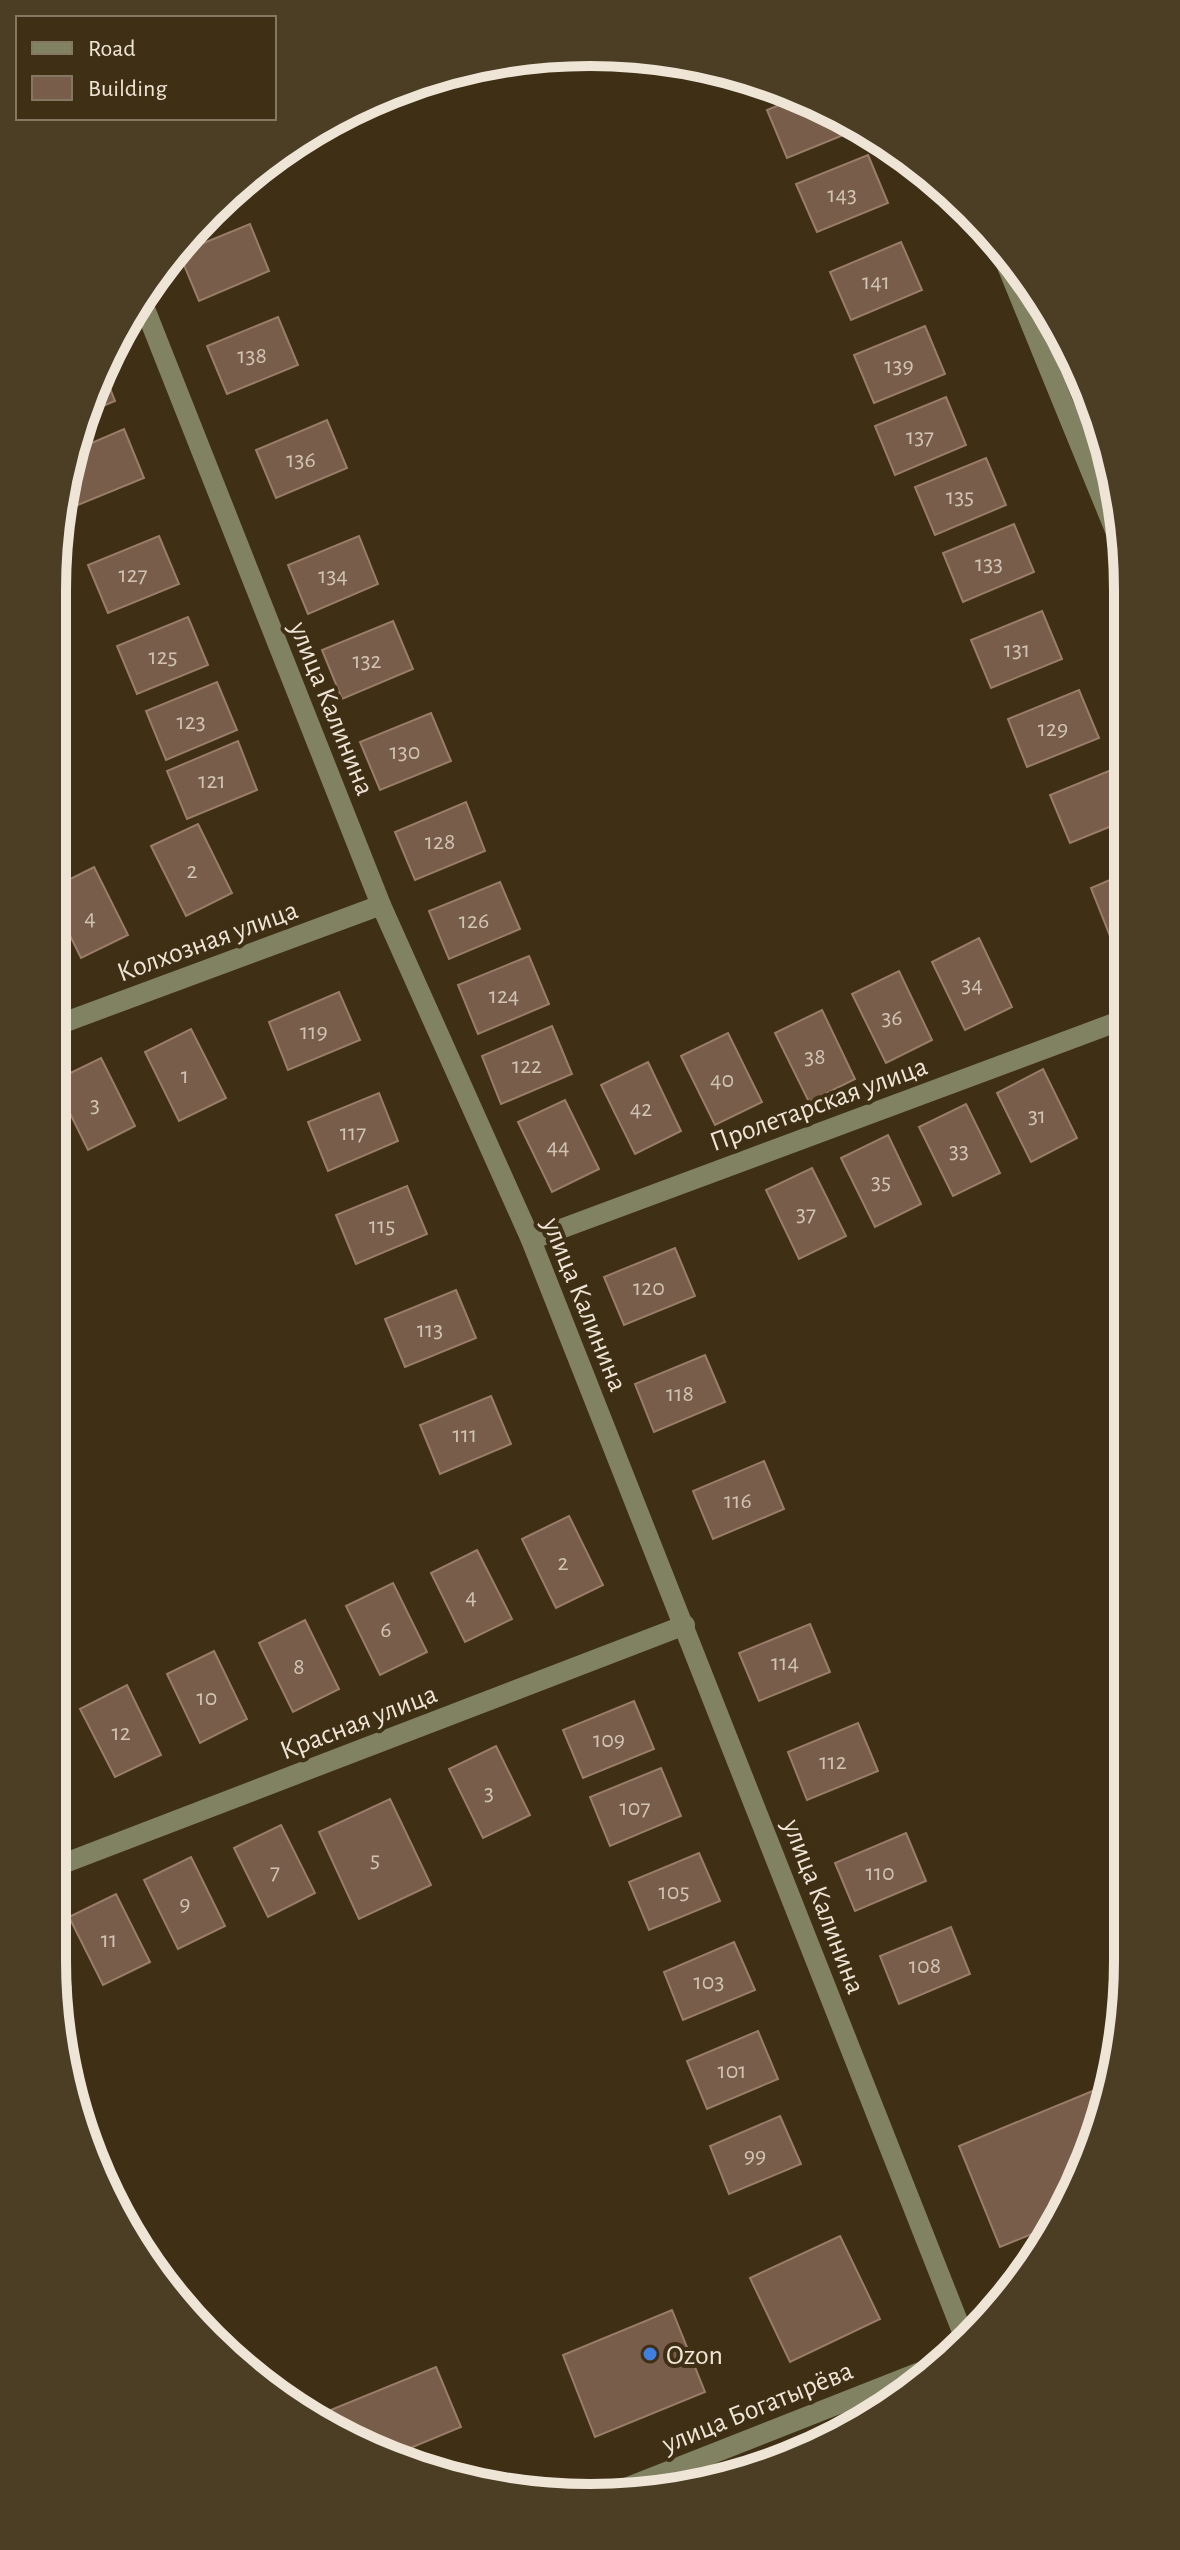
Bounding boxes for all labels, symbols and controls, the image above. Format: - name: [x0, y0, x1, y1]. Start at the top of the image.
- legend: [16, 16, 276, 120]
- text: Road: [88, 37, 136, 61]
- text: Building: [88, 77, 167, 101]
- house number: 143: [827, 183, 857, 207]
- house number: 141: [862, 270, 890, 294]
- house number: 138: [237, 344, 267, 368]
- house number: 139: [884, 354, 914, 378]
- house number: 137: [906, 425, 934, 449]
- house number: 136: [286, 448, 316, 472]
- house number: 135: [946, 485, 974, 509]
- house number: 133: [975, 552, 1003, 576]
- house number: 127: [118, 563, 148, 587]
- house number: 134: [318, 564, 348, 588]
- street label: улица Калинина: [283, 617, 379, 800]
- house number: 131: [1004, 638, 1030, 662]
- house number: 125: [148, 645, 178, 669]
- house number: 132: [352, 649, 382, 673]
- house number: 123: [176, 710, 206, 734]
- house number: 129: [1038, 717, 1068, 741]
- house number: 130: [390, 740, 420, 764]
- house number: 121: [198, 769, 226, 793]
- house number: 128: [425, 830, 455, 854]
- house number: 2: [187, 859, 198, 883]
- street label: Колхозная улица: [114, 896, 302, 988]
- house number: 4: [84, 906, 96, 930]
- house number: 126: [459, 909, 489, 933]
- house number: 34: [961, 973, 983, 997]
- house number: 124: [489, 984, 519, 1008]
- house number: 36: [881, 1006, 903, 1030]
- house number: 119: [300, 1020, 328, 1044]
- house number: 38: [804, 1045, 826, 1069]
- street label: Пролетарская улица: [706, 1052, 931, 1157]
- house number: 122: [512, 1054, 542, 1078]
- house number: 1: [181, 1064, 189, 1088]
- house number: 40: [710, 1068, 734, 1092]
- house number: 3: [90, 1093, 100, 1117]
- house number: 42: [630, 1097, 652, 1121]
- house number: 31: [1028, 1104, 1046, 1128]
- house number: 117: [340, 1121, 366, 1145]
- house number: 44: [546, 1135, 570, 1159]
- house number: 33: [949, 1139, 969, 1163]
- house number: 35: [871, 1170, 891, 1194]
- house number: 37: [796, 1202, 816, 1226]
- street label: улица Калинина: [536, 1213, 632, 1396]
- house number: 115: [369, 1214, 395, 1238]
- house number: 120: [633, 1276, 665, 1300]
- house number: 113: [417, 1318, 443, 1342]
- house number: 118: [666, 1382, 694, 1406]
- house number: 111: [453, 1423, 477, 1447]
- house number: 116: [724, 1489, 752, 1513]
- house number: 2: [558, 1551, 569, 1575]
- house number: 4: [465, 1585, 477, 1609]
- house number: 6: [380, 1618, 392, 1642]
- house number: 114: [771, 1651, 799, 1675]
- house number: 8: [293, 1655, 305, 1679]
- street label: Красная улица: [276, 1680, 441, 1766]
- house number: 10: [197, 1686, 217, 1710]
- house number: 12: [111, 1721, 131, 1745]
- house number: 109: [593, 1728, 625, 1752]
- house number: 112: [819, 1750, 847, 1774]
- house number: 3: [484, 1781, 494, 1805]
- house number: 107: [620, 1796, 650, 1820]
- street label: улица Калинина: [777, 1815, 869, 1998]
- house number: 5: [370, 1848, 380, 1872]
- house number: 7: [270, 1860, 280, 1884]
- house number: 110: [865, 1861, 895, 1885]
- house number: 105: [659, 1880, 689, 1904]
- house number: 9: [179, 1892, 191, 1916]
- house number: 11: [101, 1928, 117, 1952]
- house number: 108: [909, 1954, 941, 1978]
- house number: 103: [694, 1970, 724, 1994]
- house number: 101: [717, 2059, 747, 2083]
- house number: 99: [744, 2144, 766, 2168]
- place label: Ozon: [666, 2342, 723, 2370]
- marker: Ozon: [641, 2345, 659, 2363]
- street label: улица Богатырёва: [658, 2357, 857, 2459]

